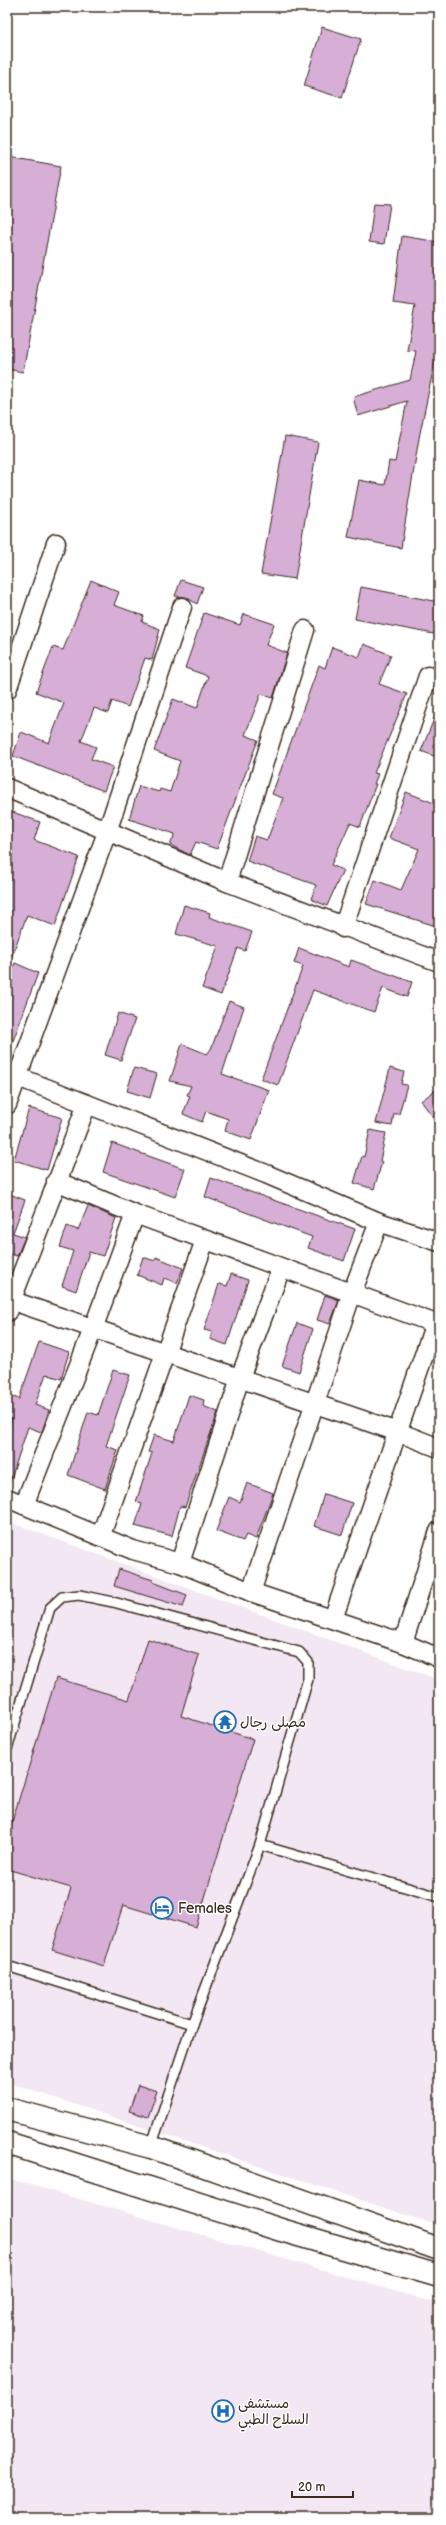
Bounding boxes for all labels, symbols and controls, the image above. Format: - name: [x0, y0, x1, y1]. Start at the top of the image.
- temple icon: مصلى رجال: [212, 1709, 238, 1735]
- place label: مصلى رجال: [240, 1714, 306, 1731]
- hotel icon: Females: [149, 1895, 175, 1921]
- place label: Females: [178, 1900, 232, 1917]
- place label: مستشفى السلاح الطبي: [238, 2395, 309, 2432]
- hospital icon: مستشفى السلاح الطبي: [210, 2398, 236, 2424]
- scale bar: [292, 2473, 353, 2499]
- text: 20 m: [298, 2480, 325, 2495]

